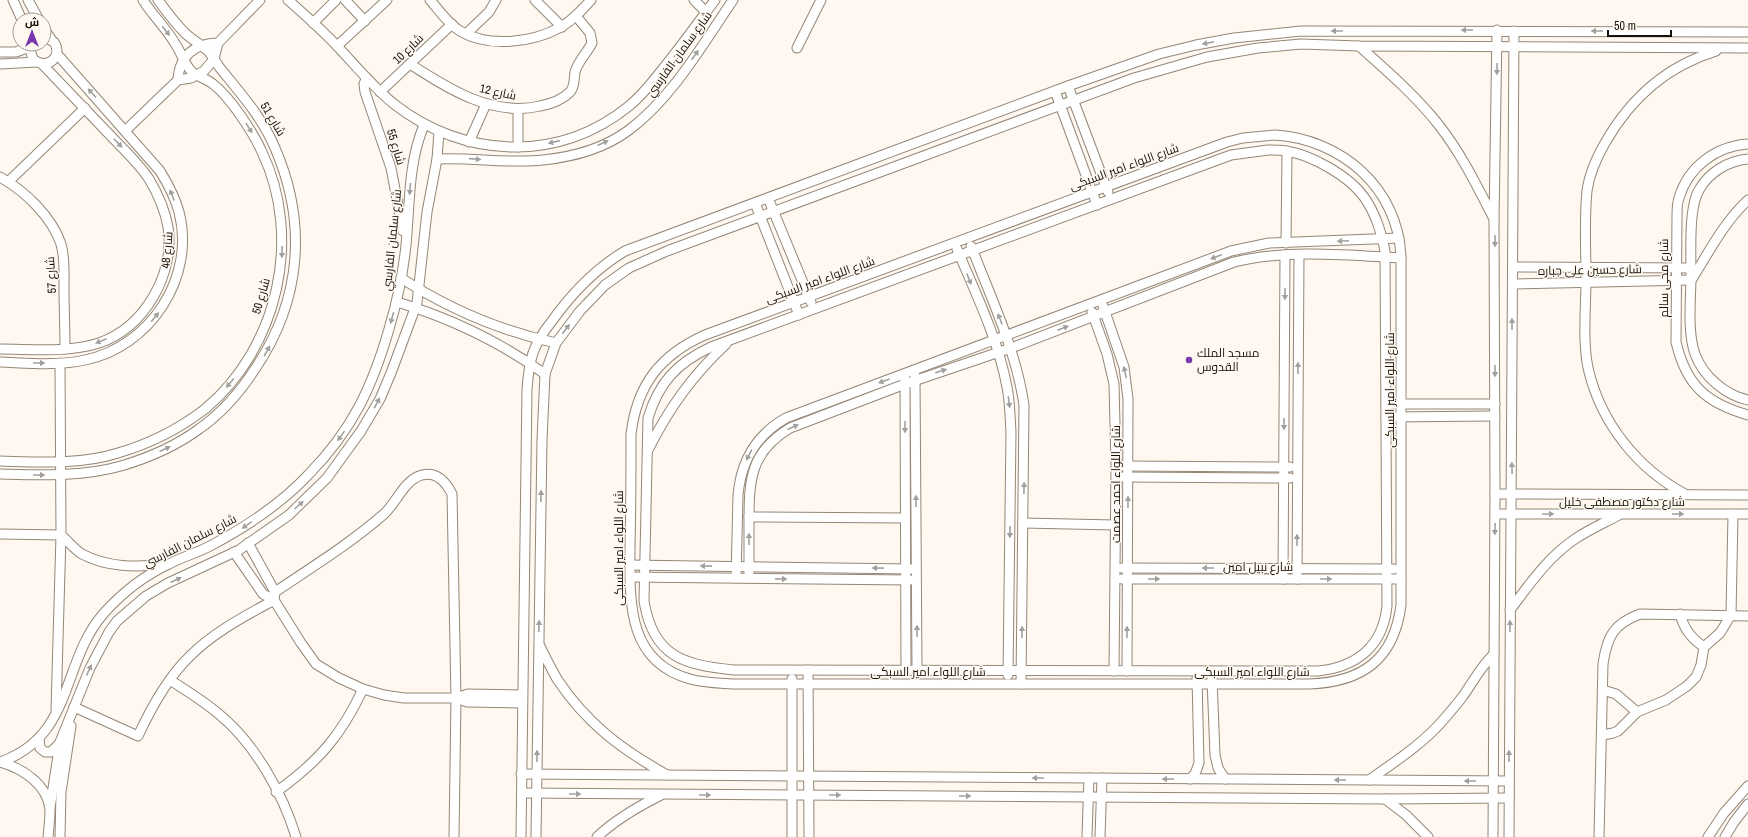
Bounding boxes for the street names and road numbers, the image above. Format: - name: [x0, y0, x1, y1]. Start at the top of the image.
- street label: شارع سلمان الفارسي: [642, 8, 717, 101]
- street label: شارع 10: [389, 30, 427, 68]
- street label: شارع 12: [478, 80, 518, 104]
- street label: شارع 51: [257, 99, 289, 139]
- street label: شارع 55: [383, 127, 409, 167]
- street label: شارع اللواء امير السبكى: [1067, 140, 1181, 194]
- street label: شارع سلمان الفارسي: [379, 188, 407, 292]
- street label: شارع 48: [157, 231, 177, 269]
- street label: شارع محى سالم: [1656, 238, 1672, 317]
- street label: شارع اللواء امير السبكى: [763, 253, 877, 307]
- street label: شارع 57: [42, 256, 60, 294]
- street label: شارع حسين على جباره: [1538, 261, 1642, 279]
- street label: شارع 50: [248, 276, 274, 316]
- street label: شارع اللواء امير السبكى: [1382, 332, 1398, 448]
- street label: شارع اللواء احمد عصمت: [1108, 425, 1124, 543]
- street label: شارع اللواء امير السبكى: [611, 490, 627, 606]
- street label: شارع دكتور مصطفى خليل: [1559, 494, 1685, 510]
- street label: شارع سلمان الفارسي: [141, 511, 240, 573]
- street label: شارع نبيل امين: [1223, 559, 1293, 575]
- street label: شارع اللواء امير السبكى: [870, 664, 986, 680]
- street label: شارع اللواء امير السبكى: [1194, 664, 1310, 680]

